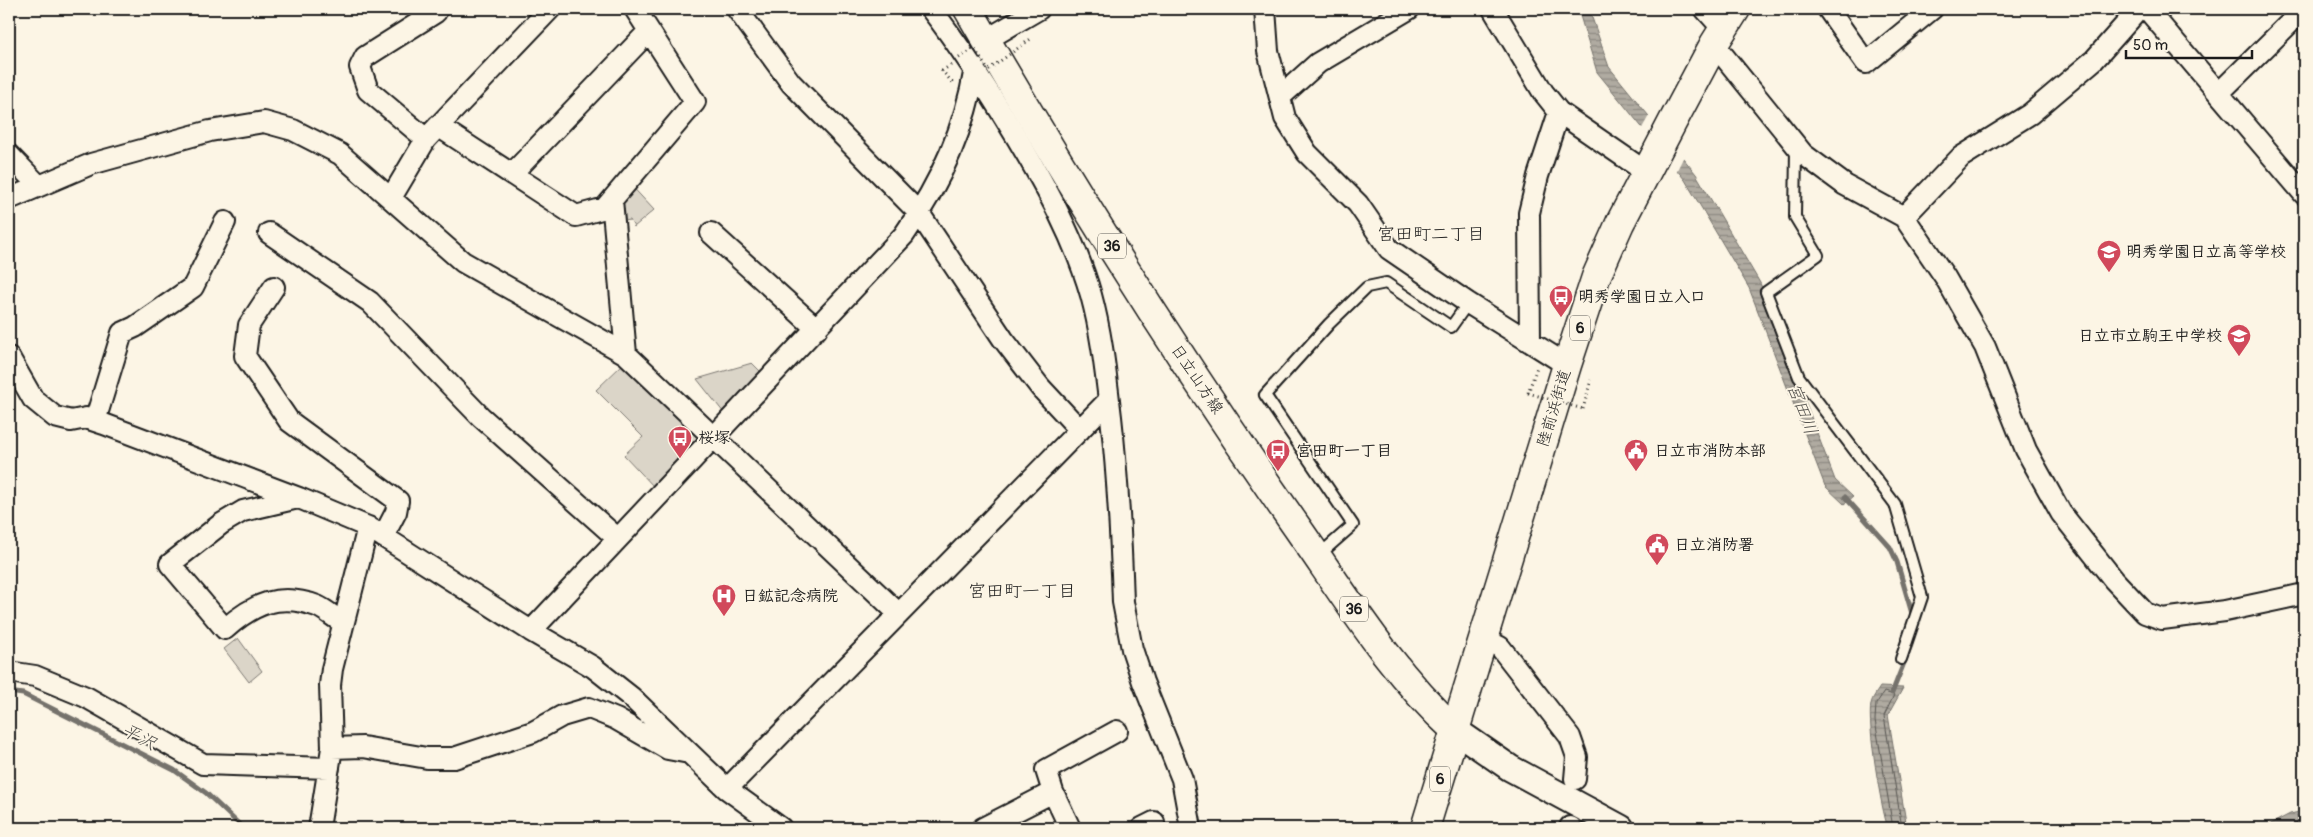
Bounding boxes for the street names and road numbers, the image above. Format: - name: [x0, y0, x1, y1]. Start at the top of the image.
- road number: 36: [1098, 234, 1126, 258]
- road number: 6: [1570, 316, 1590, 340]
- street label: 日立山方線: [1166, 340, 1228, 418]
- street label: 陸前浜街道: [1533, 367, 1575, 449]
- road number: 36: [1340, 596, 1368, 622]
- road number: 6: [1430, 766, 1450, 792]

